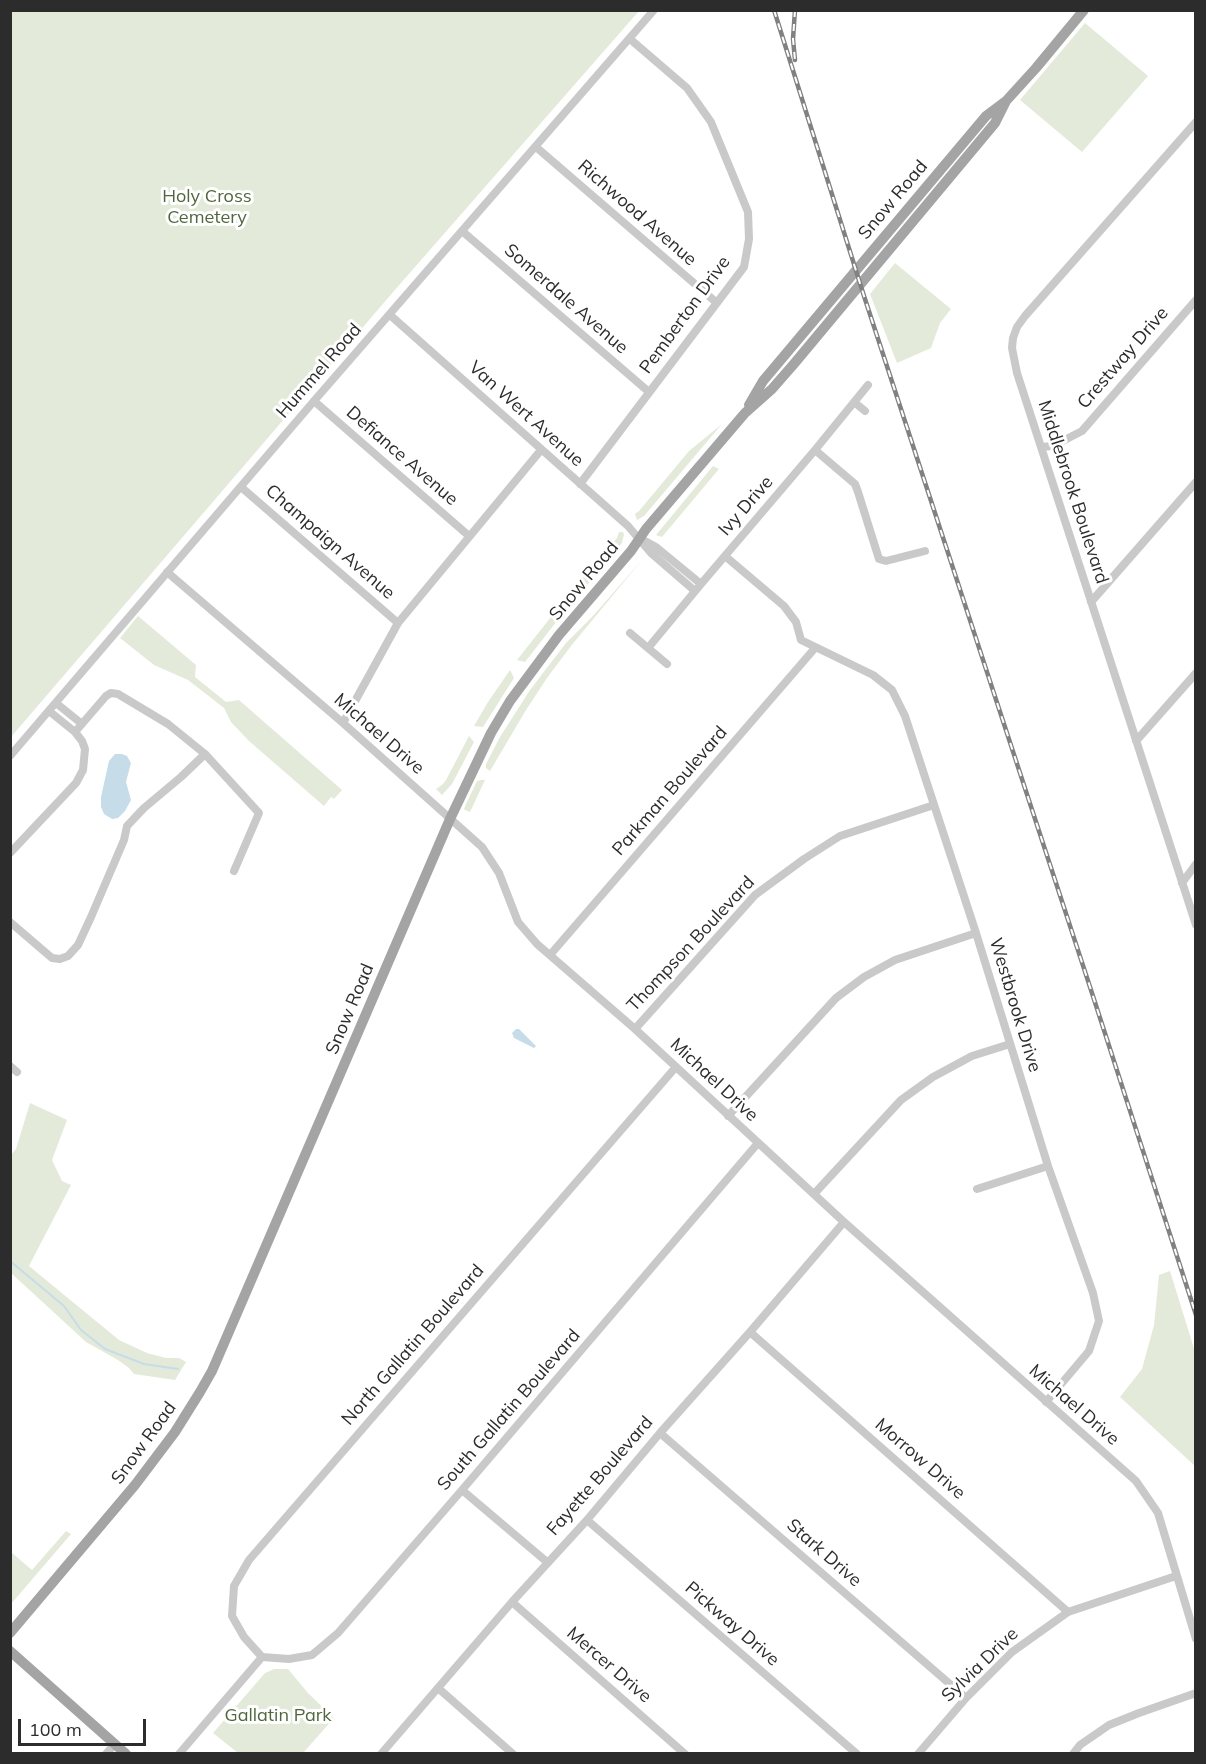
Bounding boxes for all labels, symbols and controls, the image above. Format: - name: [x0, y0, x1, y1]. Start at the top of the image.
- street label: Richwood Avenue: [573, 156, 701, 270]
- street label: Snow Road: [854, 156, 932, 244]
- park label: Holy Cross Cemetery: [162, 186, 252, 228]
- street label: Somerdale Avenue: [500, 239, 632, 359]
- street label: Pemberton Drive: [635, 252, 735, 378]
- street label: Crestway Drive: [1073, 303, 1173, 413]
- street label: Hummel Road: [272, 319, 366, 423]
- street label: Van Wert Avenue: [464, 357, 588, 471]
- street label: Middlebrook Boulevard: [1033, 398, 1113, 586]
- street label: Defiance Avenue: [342, 402, 462, 510]
- street label: Ivy Drive: [714, 472, 778, 540]
- street label: Champaign Avenue: [261, 480, 399, 604]
- street label: Snow Road: [545, 537, 623, 625]
- street label: Michael Drive: [330, 689, 428, 779]
- street label: Parkman Boulevard: [608, 722, 732, 860]
- street label: Thompson Boulevard: [623, 872, 759, 1016]
- street label: Westbrook Drive: [984, 935, 1046, 1075]
- street label: Snow Road: [321, 960, 379, 1058]
- street label: Michael Drive: [666, 1034, 762, 1126]
- street label: North Gallatin Boulevard: [337, 1260, 489, 1430]
- street label: South Gallatin Boulevard: [433, 1325, 585, 1495]
- street label: Michael Drive: [1025, 1360, 1123, 1450]
- street label: Snow Road: [107, 1398, 181, 1488]
- street label: Fayette Boulevard: [542, 1412, 658, 1540]
- street label: Morrow Drive: [870, 1414, 970, 1504]
- street label: Stark Drive: [782, 1515, 866, 1591]
- street label: Pickway Drive: [680, 1577, 784, 1671]
- street label: Mercer Drive: [562, 1622, 656, 1708]
- street label: Sylvia Drive: [937, 1623, 1023, 1707]
- park label: Gallatin Park: [224, 1705, 332, 1727]
- scale bar: [21, 1707, 148, 1745]
- text: 100 m: [29, 1718, 82, 1741]

